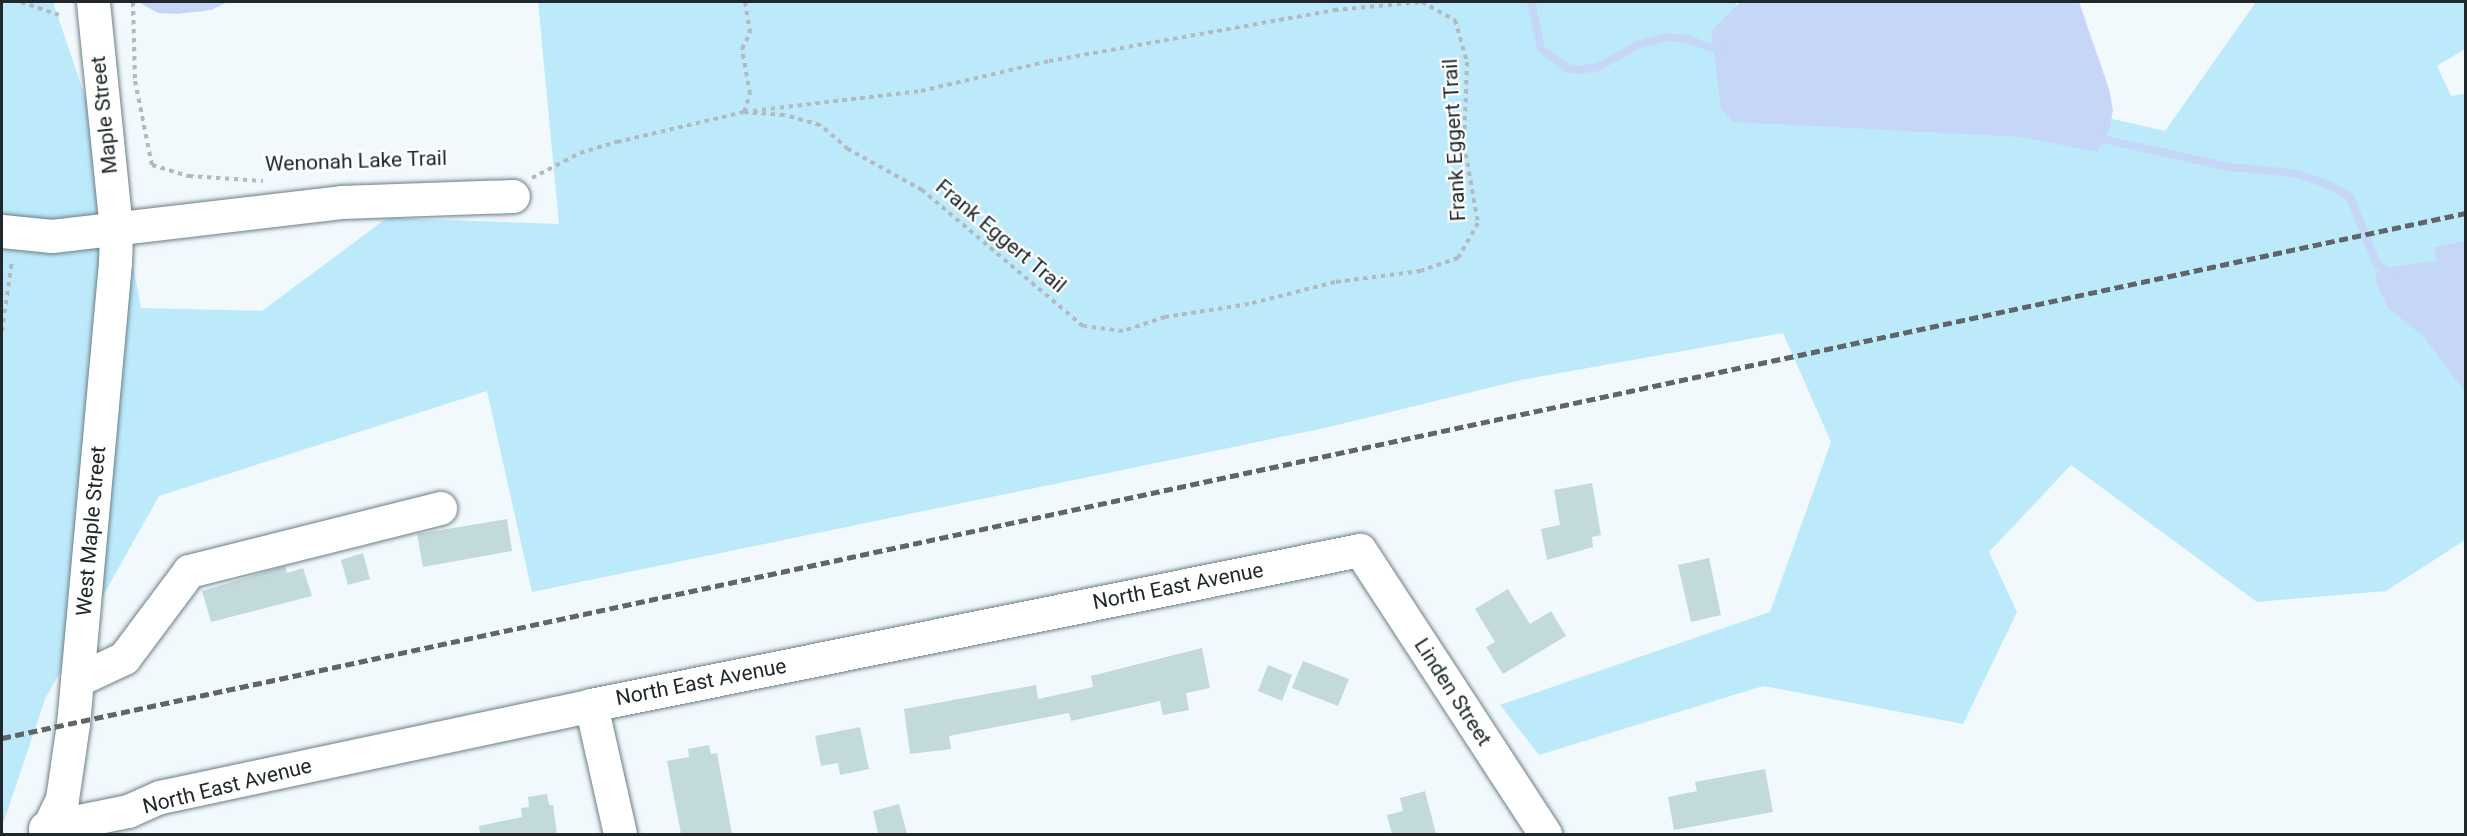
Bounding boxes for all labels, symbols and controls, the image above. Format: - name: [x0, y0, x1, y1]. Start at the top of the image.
- street label: Maple Street: [85, 55, 123, 175]
- street label: Frank Eggert Trail: [1437, 58, 1471, 222]
- street label: Wenonah Lake Trail: [264, 145, 448, 177]
- street label: Frank Eggert Trail: [930, 174, 1072, 298]
- street label: West Maple Street: [71, 445, 111, 617]
- street label: North East Avenue: [1091, 557, 1265, 615]
- street label: Linden Street: [1409, 633, 1497, 751]
- street label: North East Avenue: [614, 653, 788, 711]
- street label: North East Avenue: [140, 753, 314, 819]

